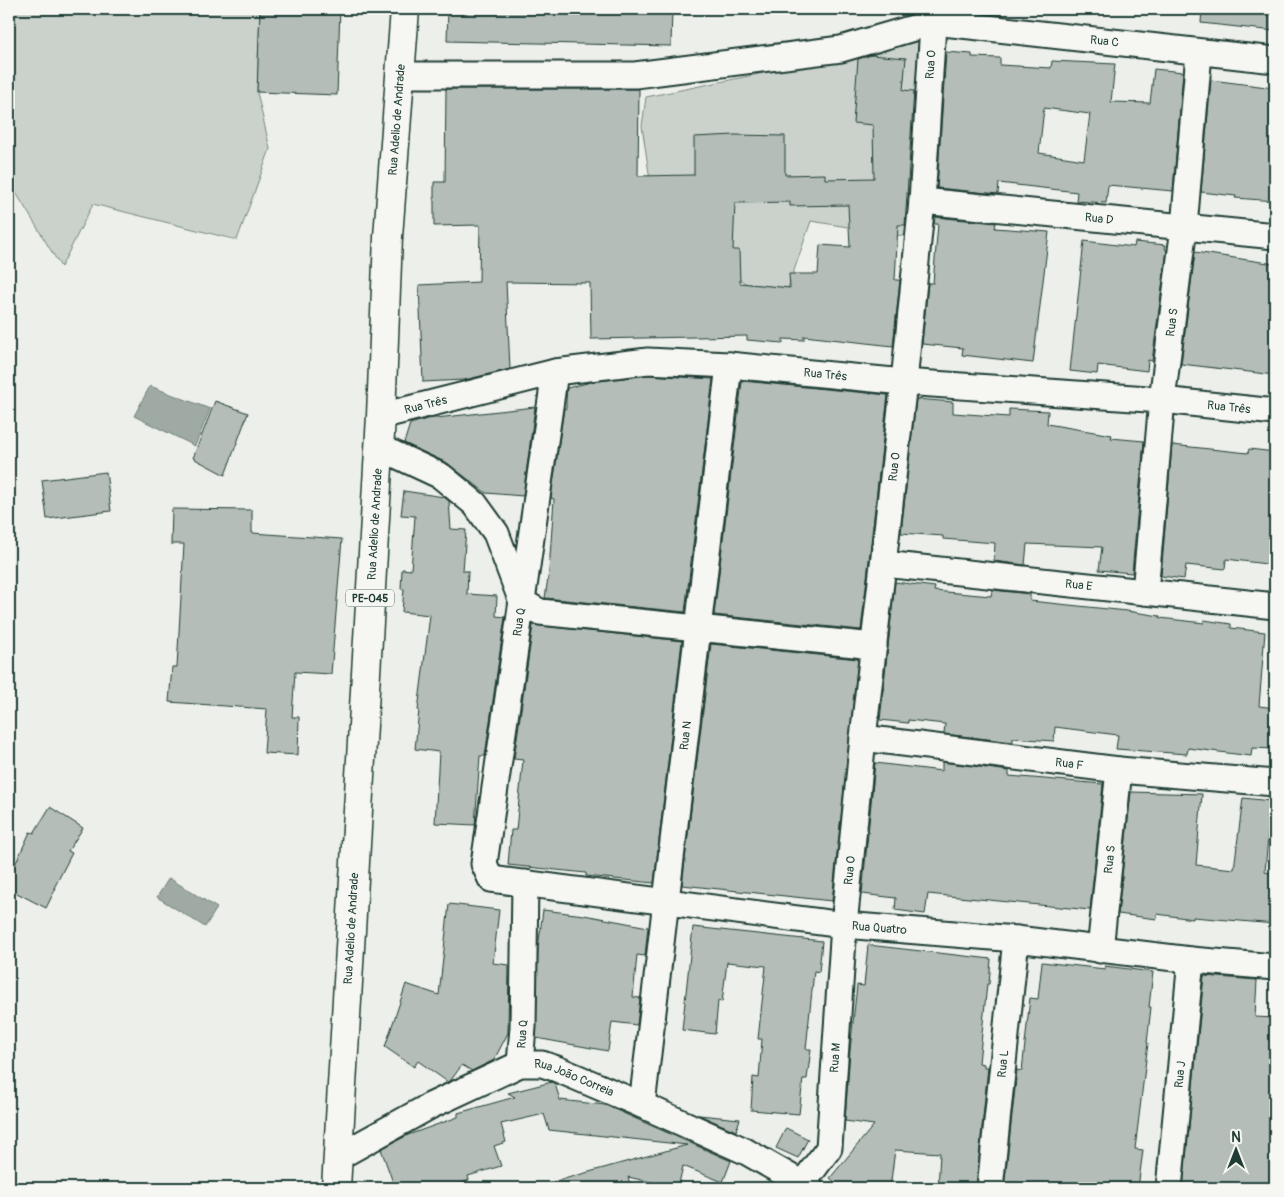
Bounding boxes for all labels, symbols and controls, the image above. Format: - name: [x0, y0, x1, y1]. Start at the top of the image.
- street label: Rua C: [1089, 32, 1119, 51]
- street label: Rua O: [923, 49, 939, 79]
- street label: Rua Adelio de Andrade: [386, 63, 409, 176]
- street label: Rua D: [1084, 210, 1115, 228]
- street label: Rua S: [1163, 308, 1182, 337]
- street label: Rua Três: [803, 365, 848, 384]
- street label: Rua Três: [403, 392, 449, 418]
- street label: Rua Três: [1206, 398, 1252, 417]
- street label: Rua O: [886, 451, 904, 482]
- street label: Rua Adelio de Andrade: [364, 468, 386, 580]
- street label: Rua E: [1064, 577, 1093, 594]
- road number: PE-045: [346, 590, 394, 606]
- street label: Rua Q: [510, 607, 529, 637]
- street label: Rua N: [677, 720, 695, 751]
- street label: Rua F: [1054, 755, 1084, 774]
- street label: Rua S: [1101, 845, 1119, 874]
- street label: Rua O: [841, 855, 859, 886]
- street label: Rua Adelio de Andrade: [341, 872, 362, 985]
- street label: Rua Quatro: [851, 919, 908, 938]
- street label: Rua Q: [514, 1020, 531, 1049]
- street label: Rua M: [827, 1042, 844, 1073]
- street label: Rua L: [995, 1049, 1012, 1078]
- street label: Rua João Correia: [534, 1057, 616, 1100]
- street label: Rua J: [1172, 1060, 1189, 1089]
- north arrow: [1212, 1124, 1262, 1174]
- text: N: [1231, 1129, 1241, 1146]

